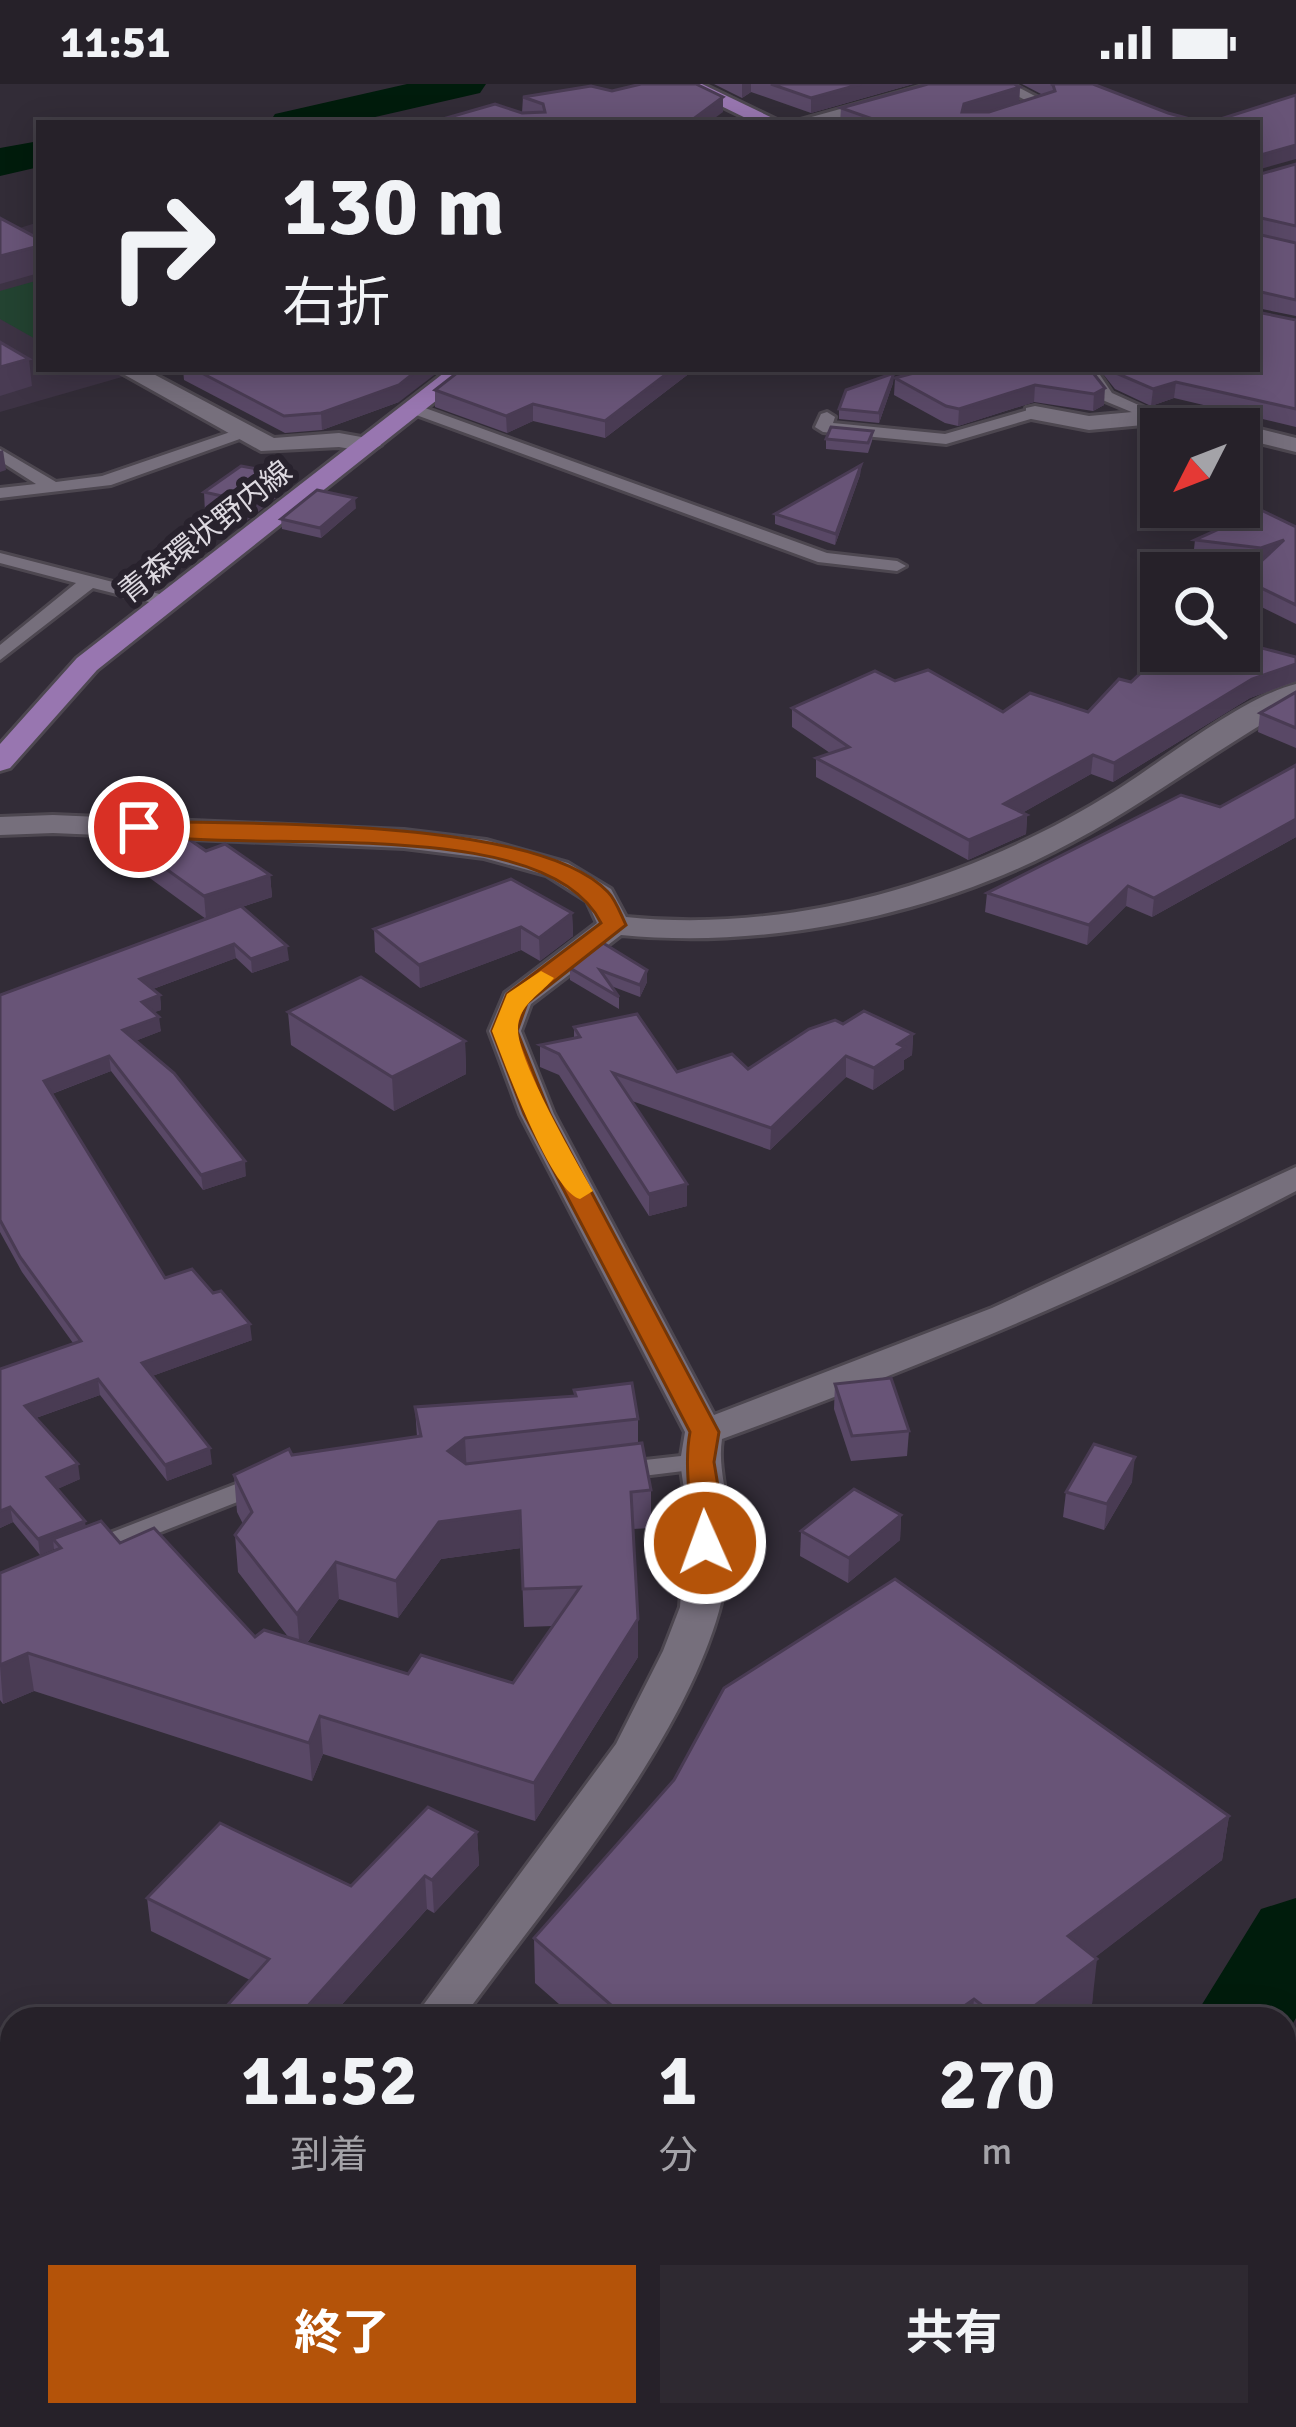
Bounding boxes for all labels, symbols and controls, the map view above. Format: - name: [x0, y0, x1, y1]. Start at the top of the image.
- text: 11:51: [60, 15, 170, 70]
- text: 130 m: [282, 155, 504, 259]
- icon: right: [84, 168, 240, 324]
- text: 右折: [282, 270, 390, 337]
- north arrow: [1140, 408, 1260, 528]
- map controls: [1140, 408, 1260, 672]
- street label: 青森環状野内線: [111, 453, 299, 612]
- button: search: [1140, 552, 1260, 672]
- pin: [88, 776, 190, 878]
- icon: arrive: [106, 794, 172, 860]
- position arrow: [642, 1480, 768, 1606]
- text: 11:52: [241, 2036, 418, 2125]
- text: 1: [659, 2036, 697, 2125]
- text: 270: [938, 2040, 1055, 2129]
- text: m: [981, 2127, 1012, 2175]
- text: 到着: [290, 2131, 368, 2179]
- text: 分: [659, 2131, 698, 2179]
- button: 終了: [48, 2265, 636, 2403]
- button: 共有: [660, 2265, 1248, 2403]

